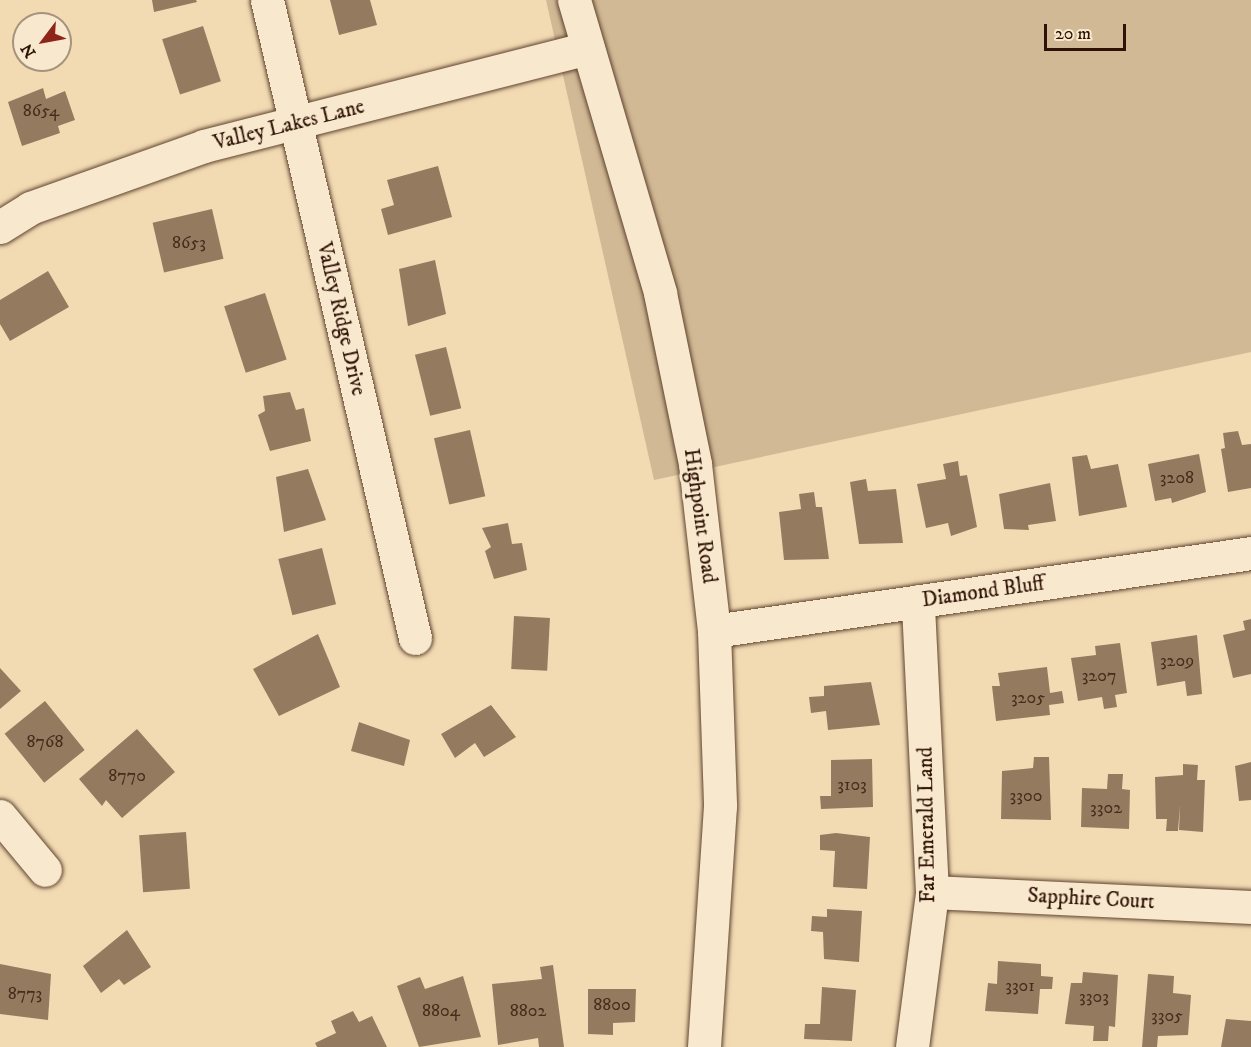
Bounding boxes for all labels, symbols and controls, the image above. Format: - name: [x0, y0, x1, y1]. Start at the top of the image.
- north arrow: [12, 12, 72, 72]
- scale bar: [1047, 12, 1130, 50]
- text: 20 m: [1055, 23, 1091, 45]
- text: N: [16, 40, 40, 61]
- street label: Valley Lakes Lane: [211, 94, 367, 156]
- house number: 8654: [23, 100, 59, 122]
- house number: 8653: [172, 232, 206, 254]
- street label: Valley Ridge Drive: [311, 240, 371, 398]
- street label: Highpoint Road: [678, 447, 722, 585]
- house number: 3208: [1160, 467, 1194, 489]
- street label: Diamond Bluff: [920, 571, 1046, 613]
- house number: 3209: [1160, 650, 1194, 672]
- house number: 3207: [1082, 665, 1116, 687]
- house number: 3205: [1011, 687, 1045, 709]
- house number: 8768: [27, 731, 63, 753]
- street label: Far Emerald Land: [913, 747, 941, 903]
- house number: 8770: [108, 765, 146, 787]
- house number: 3103: [837, 774, 867, 796]
- house number: 3300: [1010, 785, 1042, 807]
- house number: 3302: [1090, 797, 1122, 819]
- street label: Sapphire Court: [1027, 883, 1155, 915]
- house number: 3301: [1005, 975, 1035, 997]
- house number: 8773: [8, 983, 42, 1005]
- house number: 3303: [1079, 986, 1109, 1008]
- house number: 8800: [593, 994, 631, 1016]
- house number: 8804: [422, 1000, 460, 1022]
- house number: 8802: [510, 1000, 546, 1022]
- house number: 3305: [1151, 1005, 1183, 1027]

